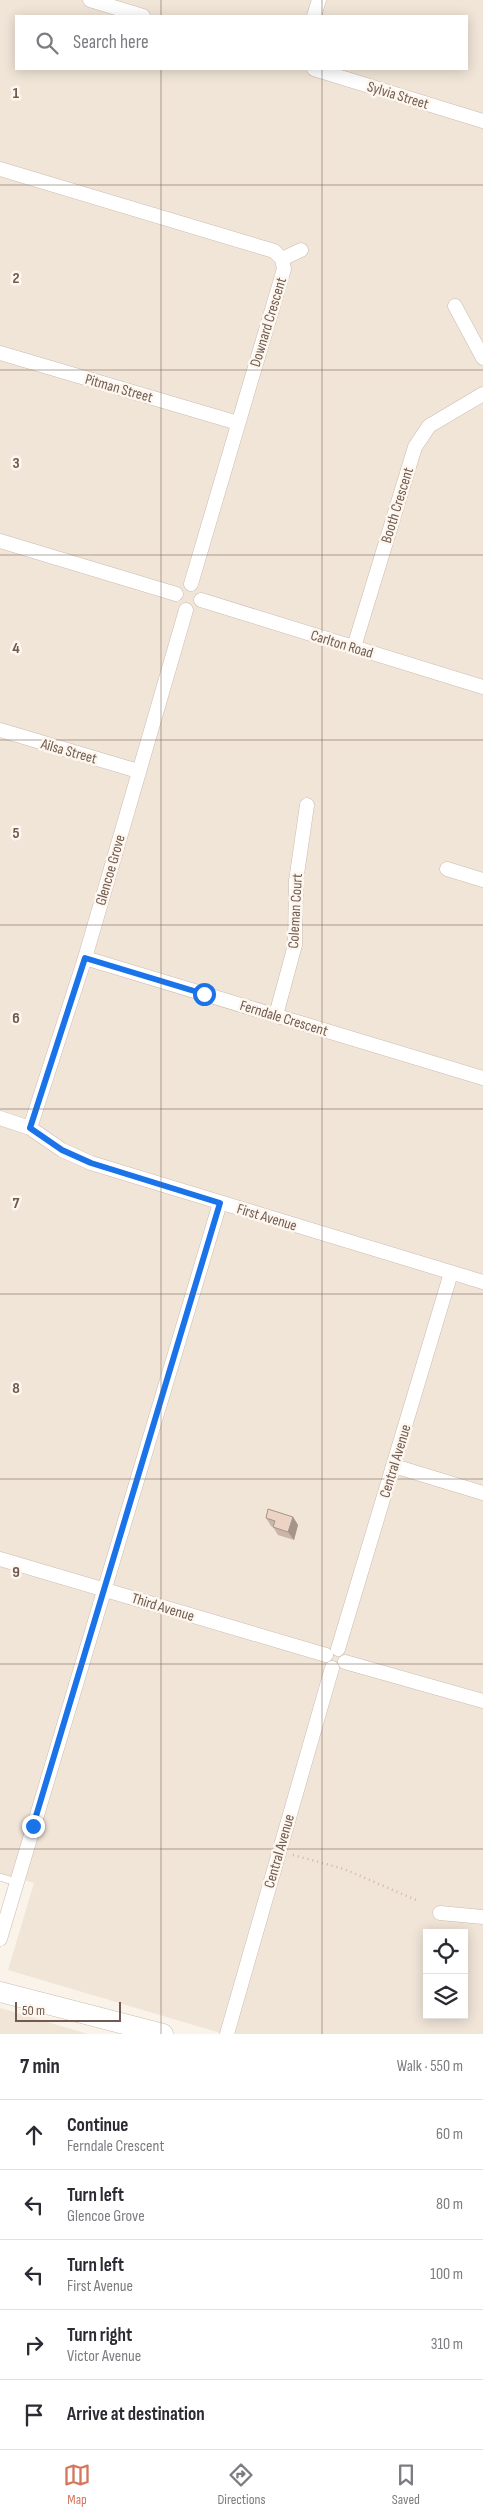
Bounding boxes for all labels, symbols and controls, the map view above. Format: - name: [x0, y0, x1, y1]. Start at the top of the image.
- search box: [15, 15, 468, 70]
- icon: search: [33, 29, 61, 57]
- text: Search here: [73, 31, 149, 54]
- street label: Sylvia Street: [365, 77, 431, 114]
- text: 1: [13, 84, 20, 103]
- text: 2: [12, 269, 20, 288]
- street label: Downard Crescent: [246, 275, 291, 369]
- street label: Pitman Street: [83, 370, 155, 407]
- text: 3: [12, 454, 20, 473]
- street label: Booth Crescent: [377, 465, 418, 545]
- street label: Carlton Road: [308, 626, 375, 663]
- text: 4: [12, 639, 20, 658]
- street label: Ailsa Street: [38, 734, 99, 769]
- text: 5: [12, 824, 20, 843]
- street label: Glencoe Grove: [91, 833, 130, 908]
- street label: Coleman Court: [284, 873, 307, 949]
- route start: [193, 983, 216, 1006]
- street label: Ferndale Crescent: [237, 996, 331, 1041]
- text: 6: [12, 1009, 20, 1028]
- text: 7: [13, 1194, 20, 1213]
- street label: First Avenue: [235, 1199, 299, 1236]
- text: 8: [12, 1379, 20, 1398]
- street label: Central Avenue: [375, 1422, 416, 1500]
- text: 9: [12, 1563, 20, 1582]
- street label: Third Avenue: [129, 1589, 196, 1626]
- street label: Central Avenue: [260, 1812, 299, 1890]
- route end: [22, 1815, 45, 1838]
- map controls: [423, 1929, 468, 2019]
- button: locate: [423, 1929, 468, 1974]
- button: layers: [423, 1974, 468, 2019]
- scale bar: [15, 1999, 121, 2022]
- text: 50 m: [22, 2002, 45, 2019]
- text: 7 min: [20, 2054, 60, 2079]
- text: Walk · 550 m: [397, 2057, 463, 2076]
- text: Continue: [67, 2114, 128, 2137]
- icon: ahead: [20, 2121, 48, 2149]
- text: 60 m: [436, 2125, 463, 2144]
- text: Ferndale Crescent: [67, 2137, 164, 2156]
- text: Turn left: [67, 2184, 124, 2207]
- icon: left: [20, 2191, 48, 2219]
- text: 80 m: [436, 2195, 463, 2214]
- text: Glencoe Grove: [67, 2207, 145, 2226]
- text: Turn left: [67, 2254, 124, 2277]
- icon: left: [20, 2261, 48, 2289]
- text: 100 m: [430, 2265, 463, 2284]
- text: First Avenue: [67, 2277, 133, 2296]
- text: Turn right: [67, 2324, 132, 2347]
- icon: right: [20, 2331, 48, 2359]
- text: 310 m: [431, 2335, 463, 2354]
- text: Victor Avenue: [67, 2347, 141, 2366]
- icon: arrive: [20, 2401, 48, 2429]
- text: Arrive at destination: [67, 2403, 205, 2426]
- tab: Map: [63, 2461, 91, 2508]
- tab: Directions: [217, 2461, 266, 2508]
- tab: Saved: [392, 2461, 420, 2508]

